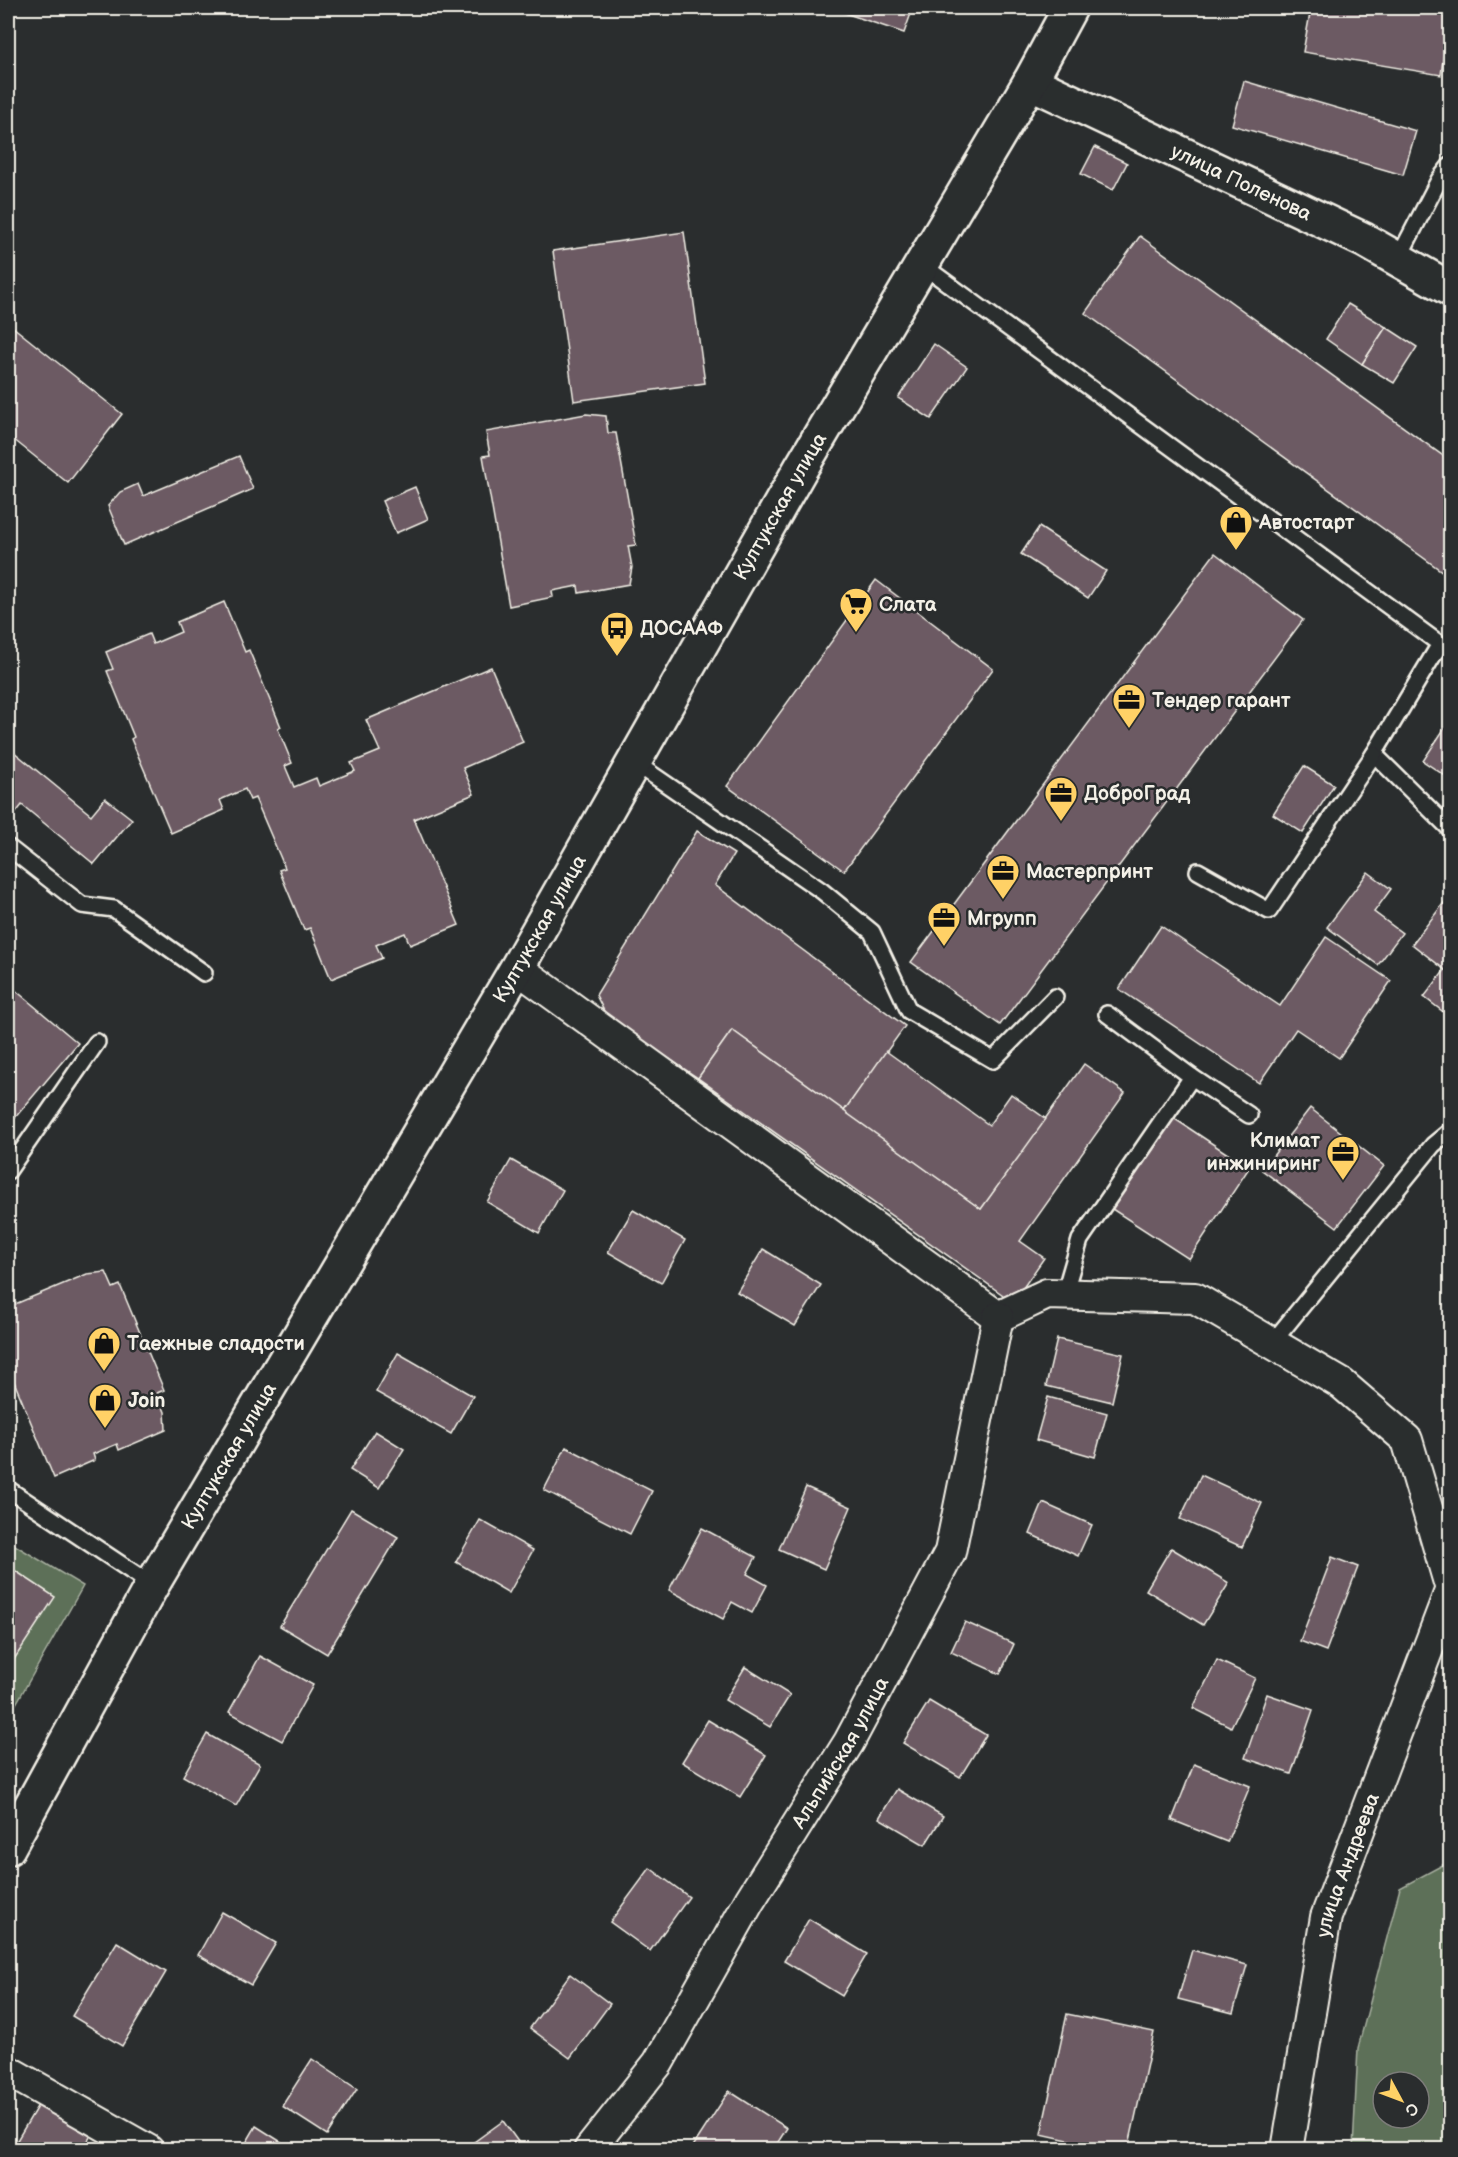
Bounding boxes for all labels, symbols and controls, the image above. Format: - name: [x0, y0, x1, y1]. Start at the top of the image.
- street label: улица Поленова: [1167, 139, 1315, 227]
- street label: Култукская улица: [729, 428, 832, 585]
- shop icon: Автостарт: [1218, 504, 1254, 551]
- place label: Автостарт: [1258, 511, 1355, 535]
- supermarket icon: Слата: [838, 586, 874, 633]
- place label: Слата: [879, 593, 937, 617]
- bus stop icon: ДОСААФ: [599, 610, 635, 657]
- place label: ДОСААФ: [640, 617, 723, 641]
- office icon: Тендер гарант: [1111, 682, 1147, 729]
- place label: Тендер гарант: [1152, 689, 1291, 713]
- office icon: ДоброГрад: [1043, 775, 1079, 822]
- place label: ДоброГрад: [1084, 782, 1190, 806]
- street label: Култукская улица: [488, 851, 592, 1007]
- office icon: Мастерпринт: [985, 853, 1021, 900]
- place label: Мастерпринт: [1026, 860, 1153, 884]
- office icon: Мгрупп: [926, 900, 962, 947]
- place label: Мгрупп: [967, 907, 1037, 931]
- place label: Климат инжиниринг: [1207, 1129, 1320, 1176]
- office icon: Климат инжиниринг: [1325, 1134, 1361, 1181]
- shop icon: Таежные сладости: [86, 1325, 122, 1372]
- place label: Таежные сладости: [127, 1332, 305, 1356]
- street label: Култукская улица: [177, 1378, 282, 1534]
- shop icon: Join: [87, 1382, 123, 1429]
- place label: Join: [128, 1389, 165, 1413]
- street label: Альпийская улица: [786, 1673, 894, 1834]
- street label: улица Андреева: [1312, 1790, 1385, 1939]
- north arrow: [1371, 2070, 1431, 2130]
- text: С: [1400, 2098, 1422, 2119]

